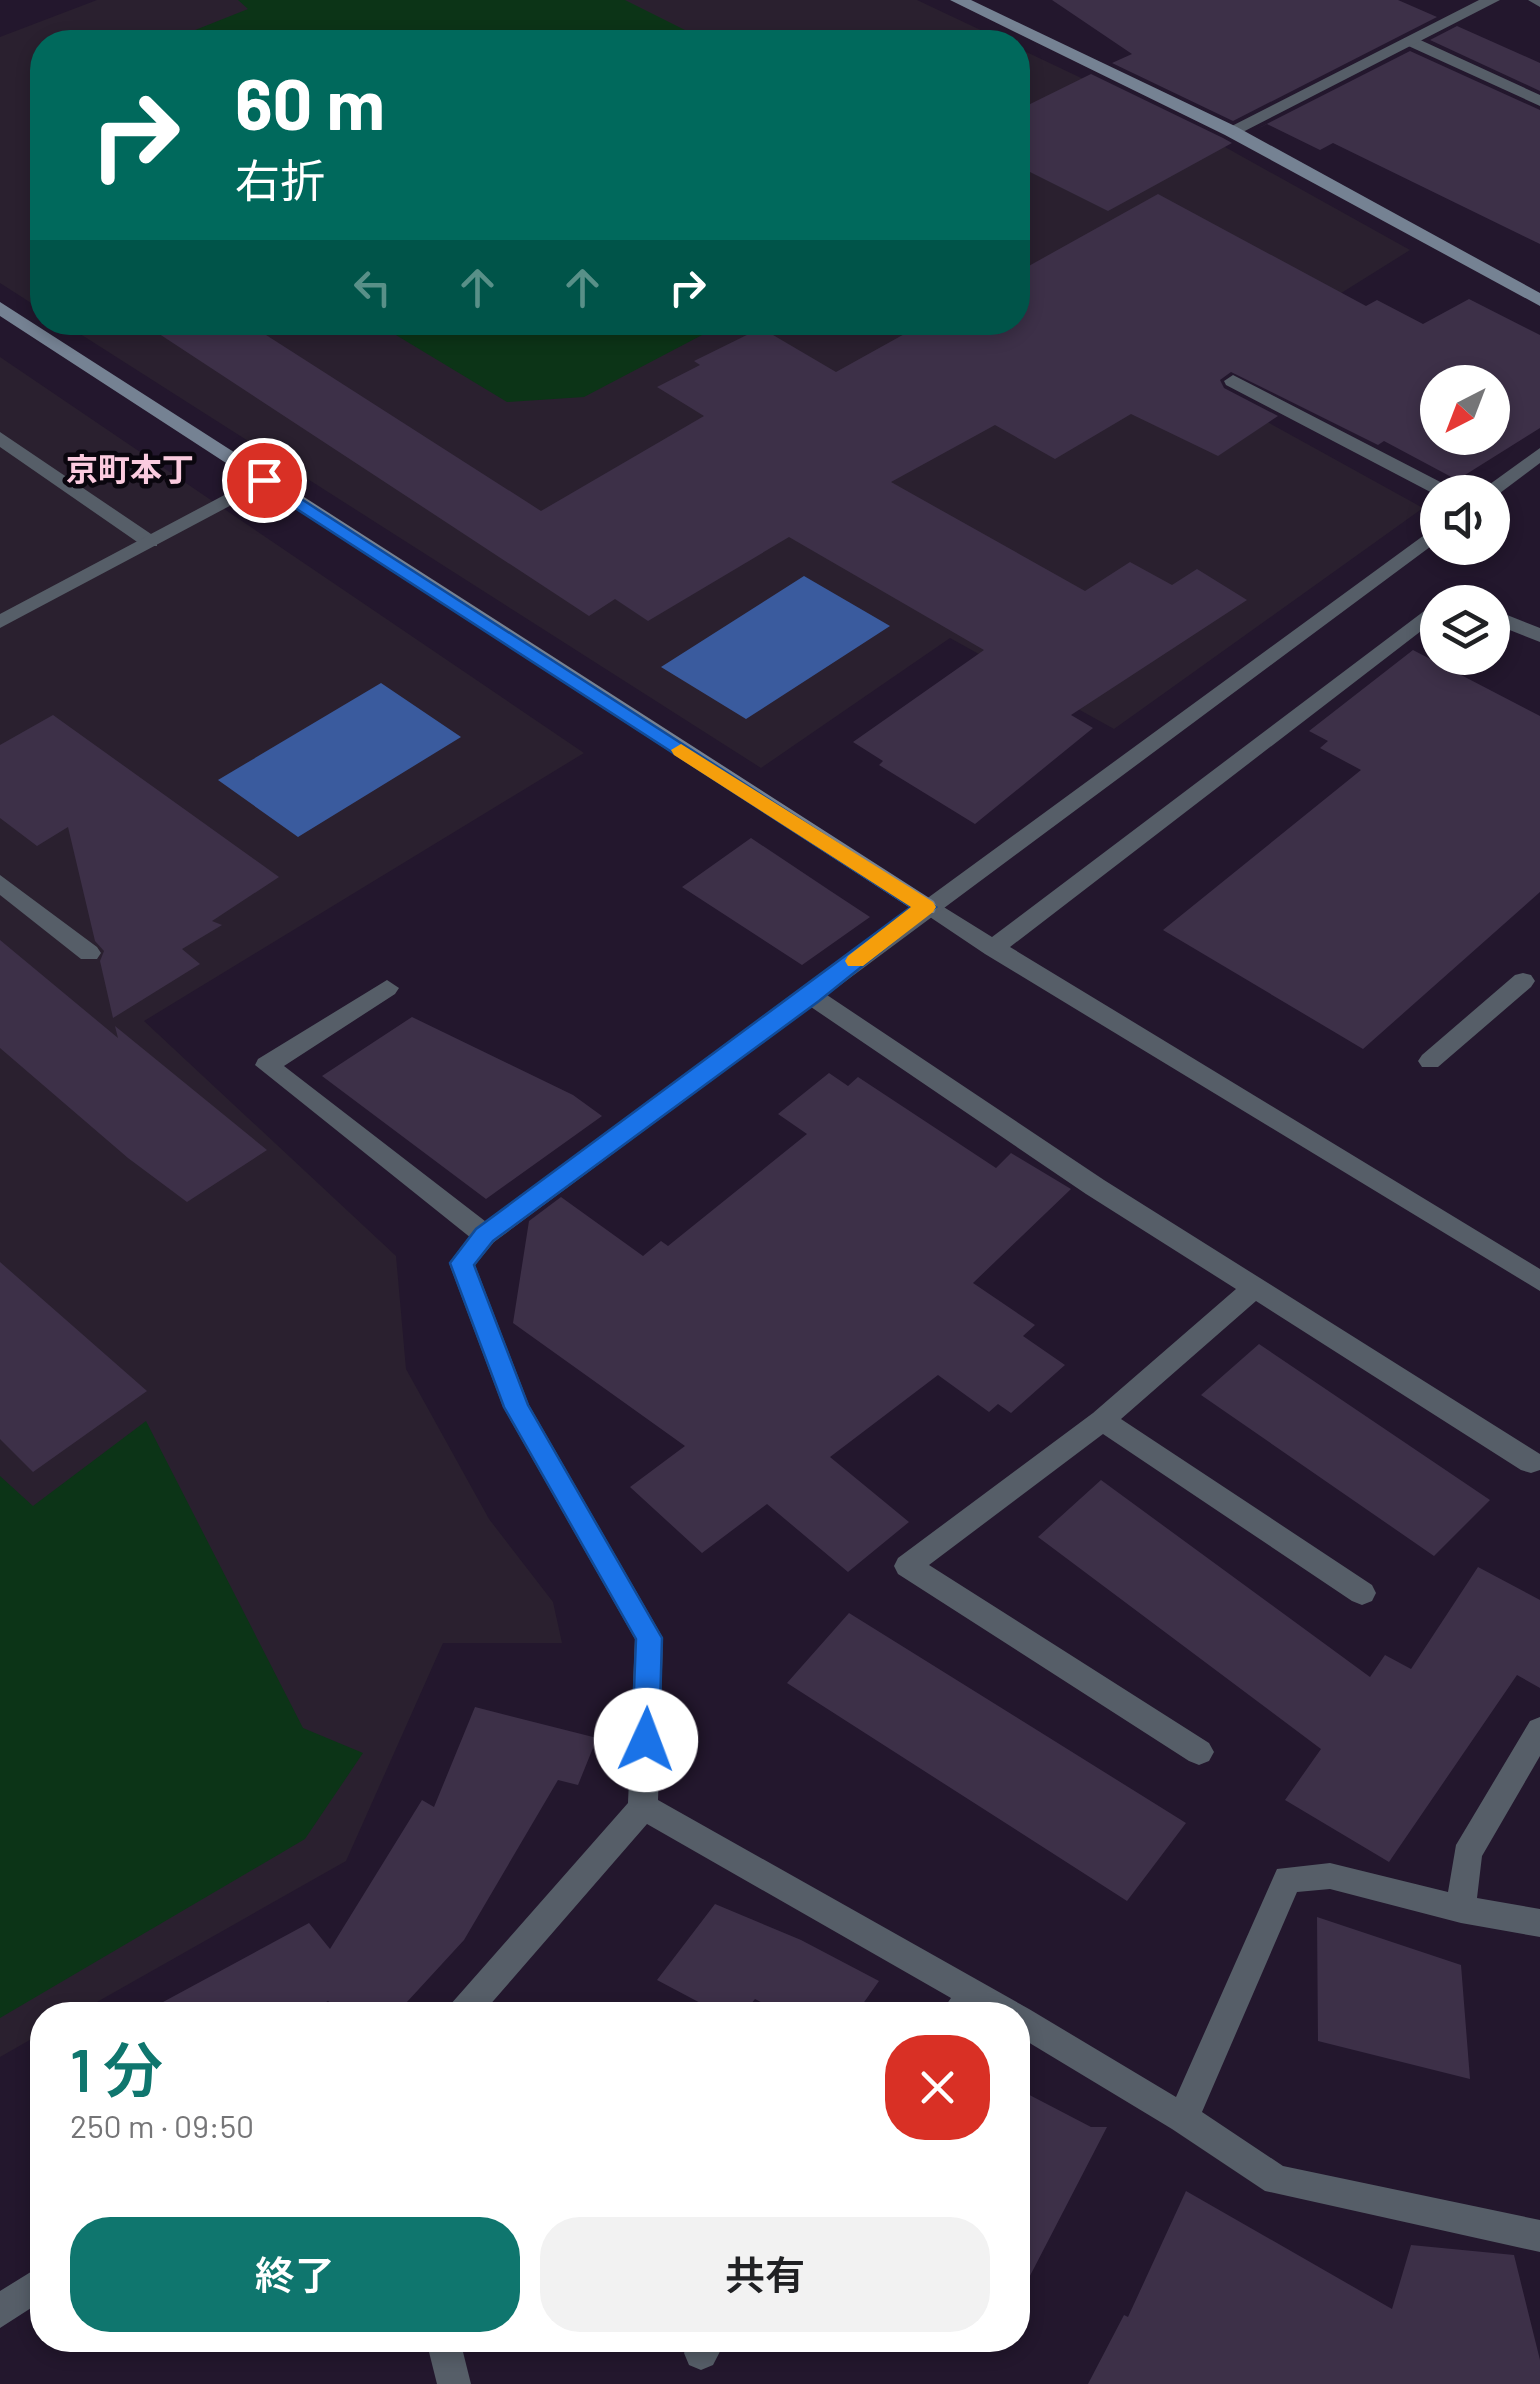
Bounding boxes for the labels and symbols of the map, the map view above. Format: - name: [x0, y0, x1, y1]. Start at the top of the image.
- north arrow: [1420, 365, 1510, 455]
- pin: [222, 438, 307, 523]
- district label: 京町本丁: [66, 449, 194, 487]
- position arrow: [594, 1688, 698, 1792]

